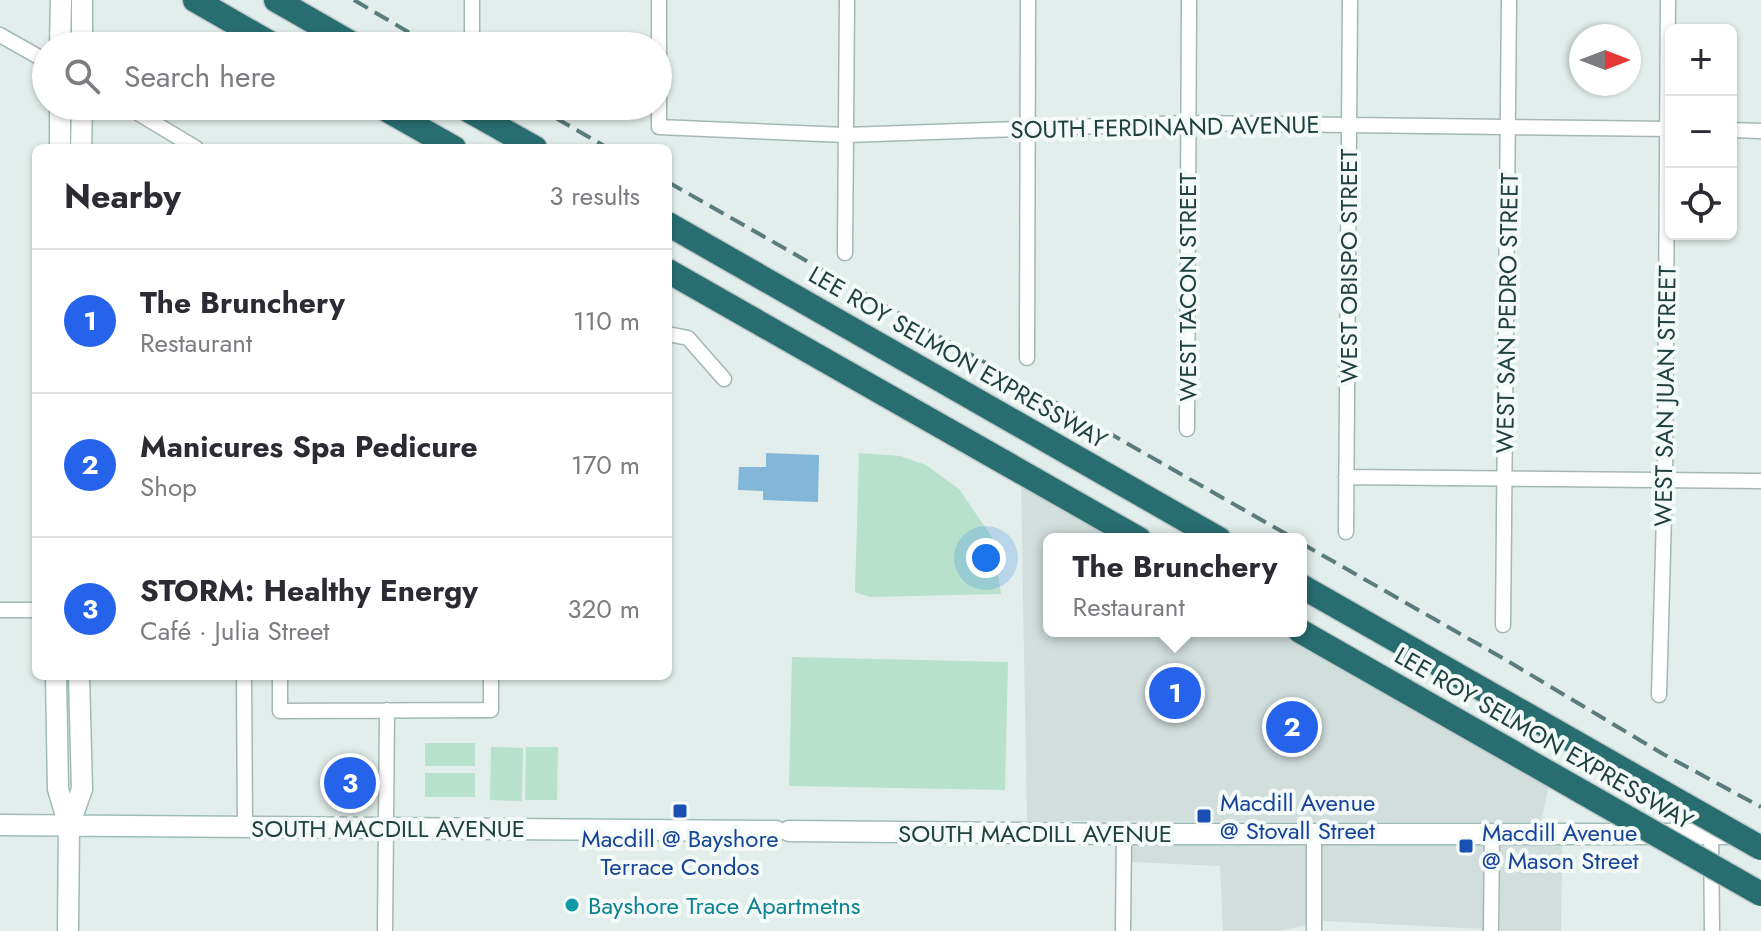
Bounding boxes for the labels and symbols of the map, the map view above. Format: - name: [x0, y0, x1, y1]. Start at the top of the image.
- north arrow: [1569, 24, 1641, 96]
- street label: SOUTH FERDINAND AVENUE: [1010, 107, 1320, 147]
- street label: WEST OBISPO STREET: [1331, 149, 1366, 383]
- street label: WEST SAN PEDRO STREET: [1487, 172, 1527, 454]
- street label: WEST TACON STREET: [1170, 173, 1205, 401]
- street label: LEE ROY SELMON EXPRESSWAY: [802, 257, 1114, 457]
- street label: WEST SAN JUAN STREET: [1645, 265, 1685, 527]
- your location: [966, 538, 1006, 578]
- street label: LEE ROY SELMON EXPRESSWAY: [1388, 638, 1700, 838]
- pin: 1: [1149, 663, 1201, 723]
- pin: 2: [1266, 697, 1318, 757]
- pin: 3: [324, 753, 376, 813]
- place label: Macdill Avenue @ Stovall Street: [1220, 785, 1375, 848]
- marker: Macdill @ Bayshore Terrace Condos: [671, 802, 689, 820]
- marker: Macdill Avenue @ Stovall Street: [1195, 807, 1213, 825]
- street label: SOUTH MACDILL AVENUE: [251, 811, 525, 846]
- place label: Macdill Avenue @ Mason Street: [1482, 815, 1639, 878]
- street label: SOUTH MACDILL AVENUE: [898, 816, 1172, 851]
- place label: Macdill @ Bayshore Terrace Condos: [581, 821, 779, 884]
- marker: Macdill Avenue @ Mason Street: [1457, 837, 1475, 855]
- place label: Bayshore Trace Apartmetns: [588, 888, 860, 923]
- marker: Bayshore Trace Apartmetns: [563, 896, 581, 914]

